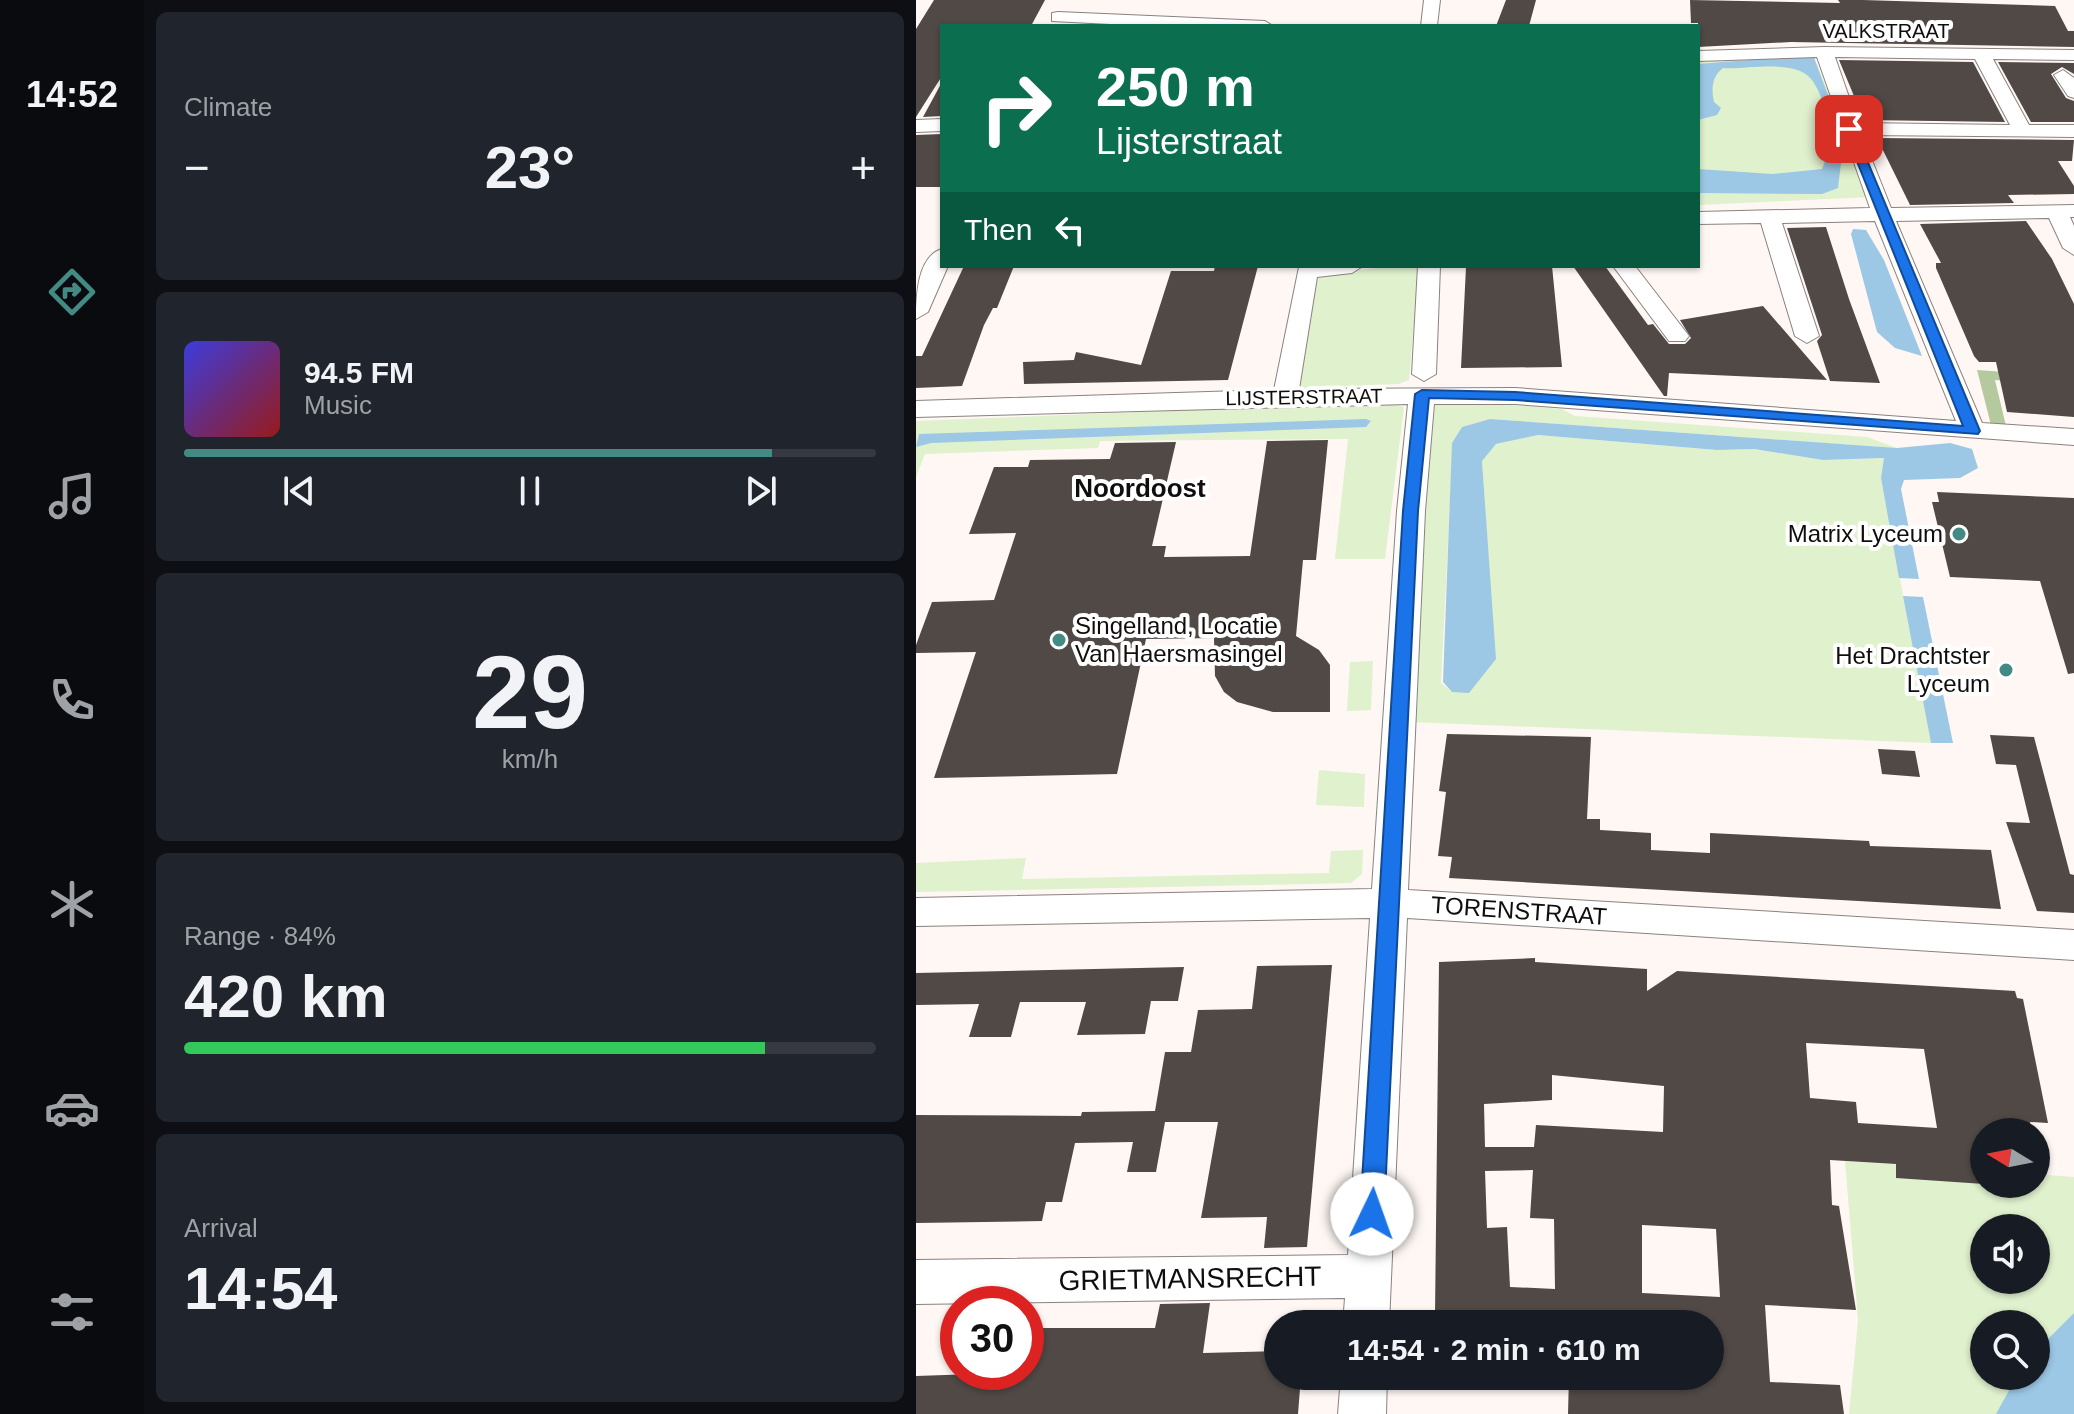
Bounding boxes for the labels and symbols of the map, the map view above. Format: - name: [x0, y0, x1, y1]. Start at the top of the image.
- street label: VALKSTRAAT: [1822, 20, 1950, 42]
- pin: [1815, 95, 1883, 163]
- street label: LIJSTERSTRAAT: [1225, 385, 1383, 409]
- district label: Noordoost: [1074, 473, 1206, 503]
- place label: Matrix Lyceum: [1788, 520, 1943, 547]
- marker: Matrix Lyceum: [1950, 525, 1968, 543]
- place label: Singelland, Locatie Van Haersmasingel: [1075, 612, 1283, 667]
- marker: Singelland, Locatie Van Haersmasingel: [1050, 631, 1068, 649]
- place label: Het Drachtster Lyceum: [1835, 642, 1990, 697]
- marker: Het Drachtster Lyceum: [1997, 661, 2015, 679]
- street label: TORENSTRAAT: [1430, 891, 1608, 930]
- north arrow: [1970, 1118, 2050, 1198]
- position arrow: [1330, 1172, 1414, 1256]
- street label: GRIETMANSRECHT: [1058, 1261, 1322, 1296]
- speed limit sign: 30: [940, 1286, 1044, 1390]

